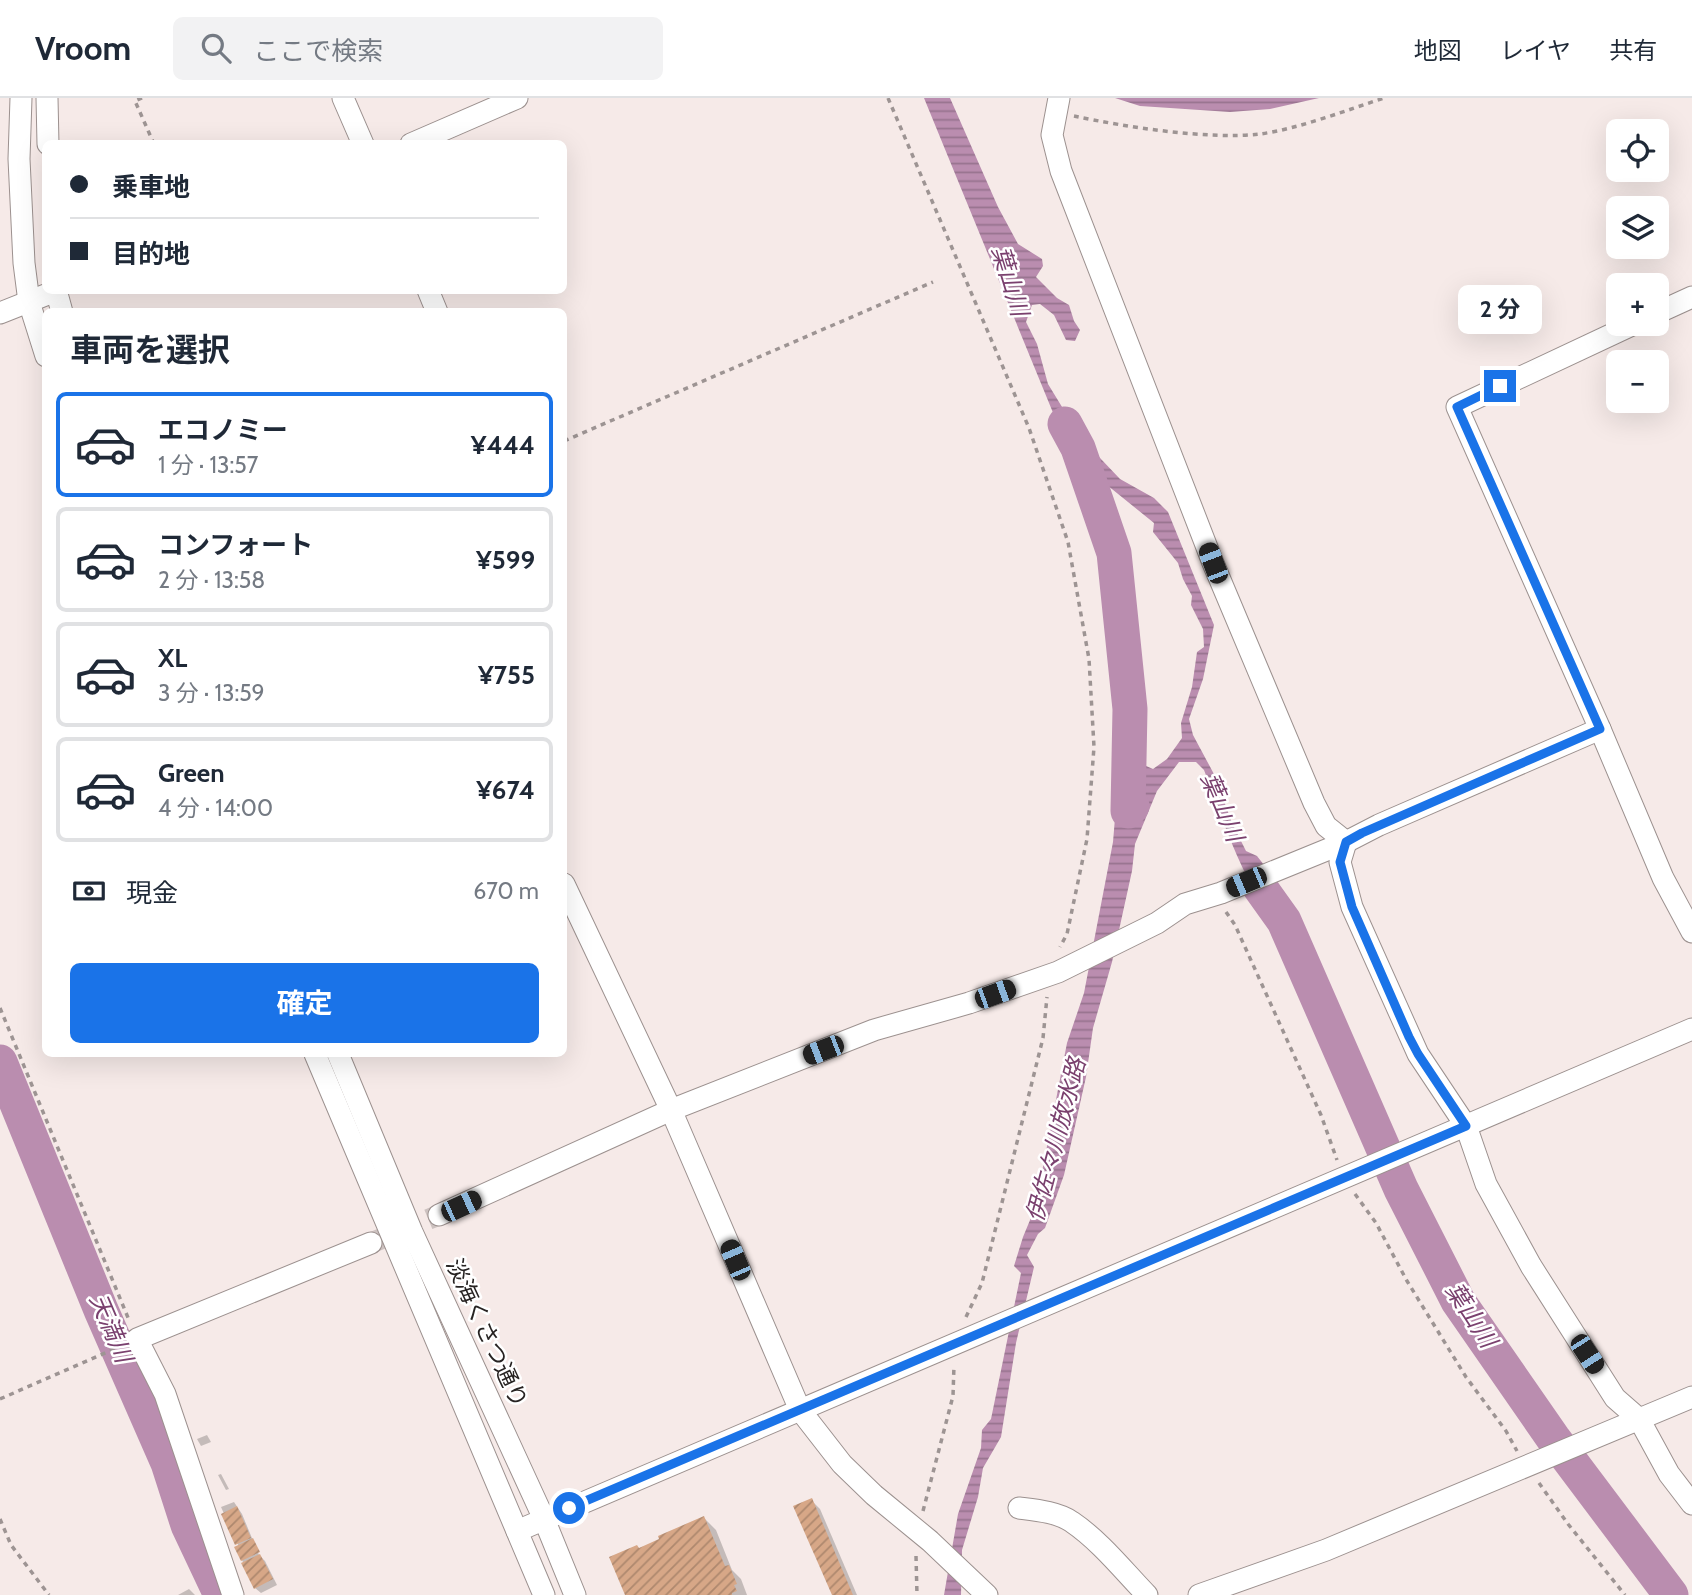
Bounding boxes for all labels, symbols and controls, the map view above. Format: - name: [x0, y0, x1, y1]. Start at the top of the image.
- search box: [173, 17, 663, 80]
- text: Vroom: [35, 28, 131, 68]
- icon: search: [197, 29, 235, 67]
- text: ここで検索: [253, 35, 383, 67]
- text: 地図: [1414, 36, 1462, 65]
- text: レイヤ: [1500, 36, 1571, 65]
- text: 共有: [1609, 36, 1657, 65]
- map controls: [1606, 119, 1669, 413]
- button: locate: [1606, 119, 1669, 182]
- text: 乗車地: [112, 171, 190, 203]
- button: layers: [1606, 196, 1669, 259]
- text: 目的地: [112, 238, 190, 270]
- water label: 葉山川: [986, 242, 1036, 322]
- button: +: [1606, 273, 1669, 336]
- callout: 2 分: [1458, 285, 1542, 334]
- text: 2 分: [1480, 295, 1520, 323]
- text: 車両を選択: [70, 330, 230, 369]
- button: −: [1606, 350, 1669, 413]
- route end: [1484, 370, 1516, 402]
- icon: car: [74, 413, 137, 476]
- text: エコノミー: [158, 414, 288, 446]
- text: ¥444: [471, 429, 535, 461]
- text: 1 分 · 13:57: [158, 451, 258, 479]
- icon: car: [74, 528, 137, 591]
- text: コンフォート: [158, 529, 313, 561]
- car: [1196, 540, 1231, 586]
- text: ¥599: [476, 544, 535, 576]
- text: 2 分 · 13:58: [158, 566, 265, 594]
- text: XL: [158, 642, 187, 674]
- icon: car: [74, 643, 137, 706]
- text: ¥755: [478, 659, 535, 691]
- text: 3 分 · 13:59: [158, 679, 265, 707]
- text: Green: [158, 757, 225, 789]
- icon: car: [74, 758, 137, 821]
- water label: 葉山川: [1195, 768, 1251, 848]
- text: ¥674: [476, 774, 535, 806]
- text: 4 分 · 14:00: [158, 794, 273, 822]
- car: [1223, 864, 1270, 900]
- icon: cash: [70, 872, 108, 910]
- text: 現金: [126, 877, 178, 909]
- text: 670 m: [473, 877, 539, 905]
- button: 確定: [70, 963, 539, 1043]
- car: [972, 977, 1019, 1011]
- car: [800, 1033, 847, 1067]
- water label: 伊佐々川放水路: [1020, 1053, 1092, 1225]
- car: [438, 1188, 485, 1224]
- car: [718, 1237, 753, 1283]
- street label: 淡海くさつ通り: [440, 1254, 534, 1412]
- water label: 葉山川: [1440, 1277, 1505, 1355]
- water label: 天満川: [84, 1289, 140, 1369]
- car: [1567, 1331, 1608, 1377]
- route start: [553, 1492, 585, 1524]

